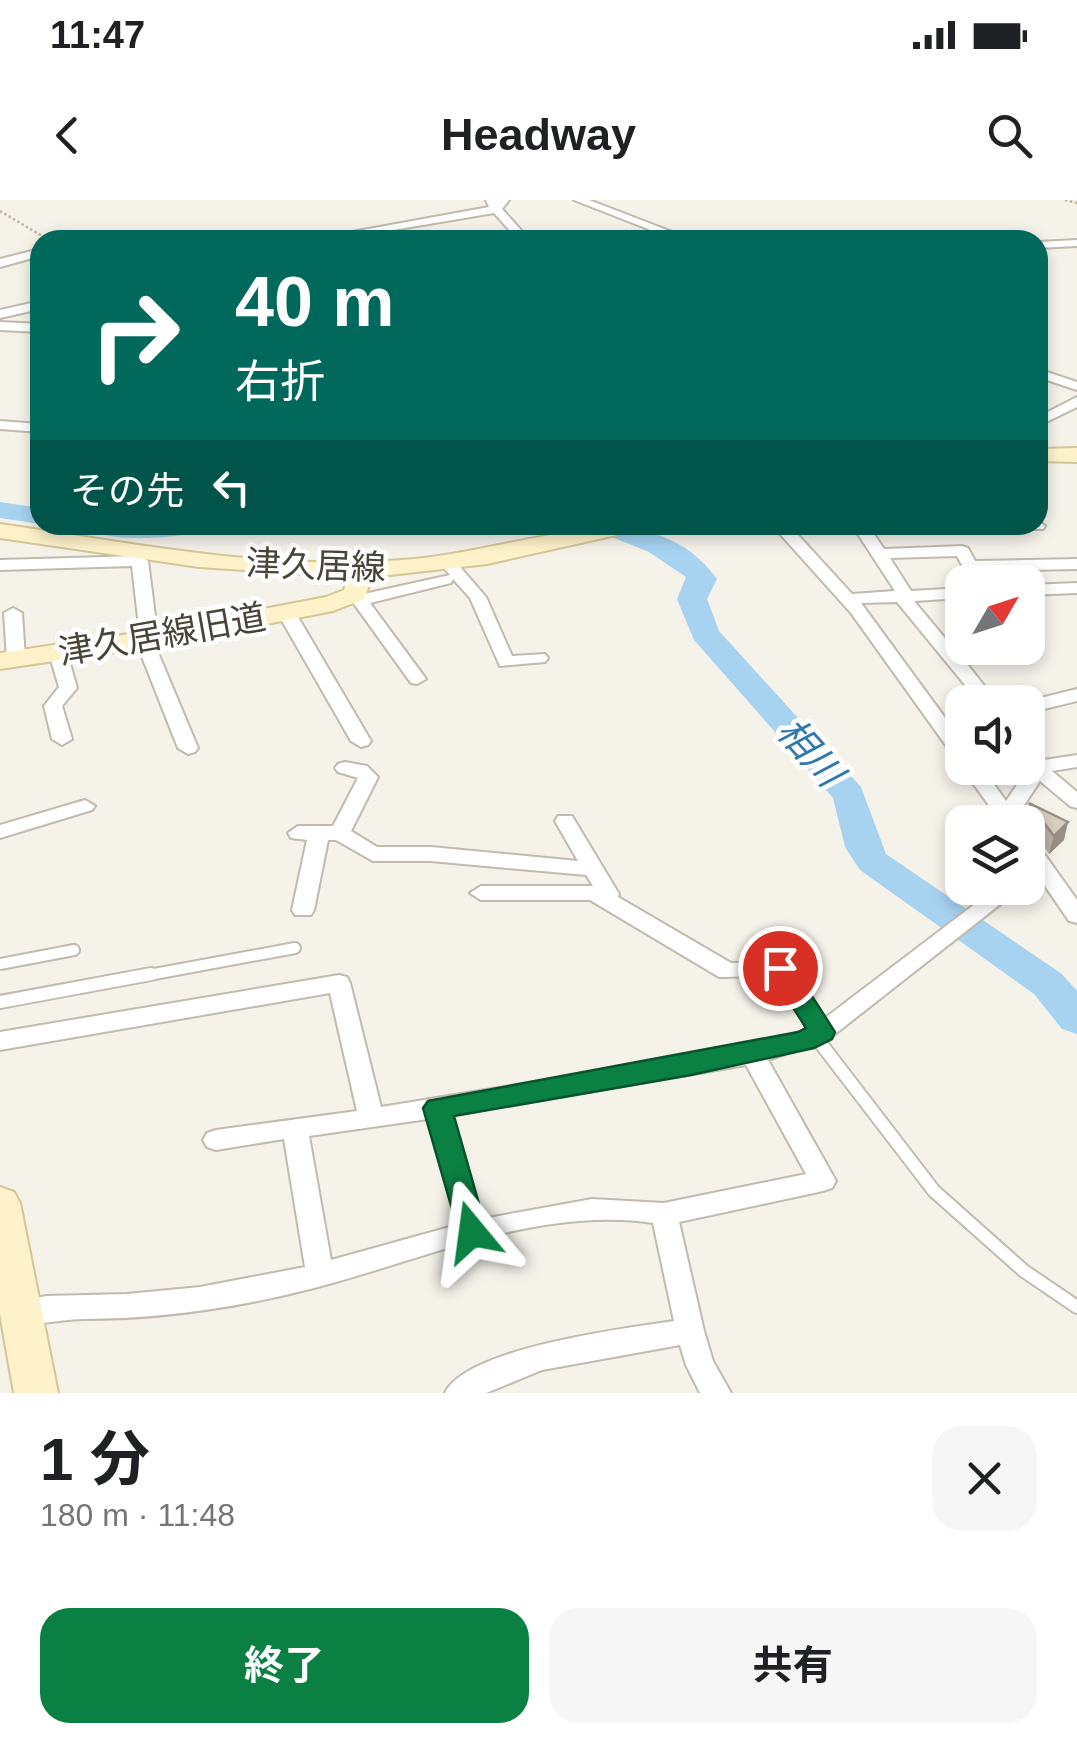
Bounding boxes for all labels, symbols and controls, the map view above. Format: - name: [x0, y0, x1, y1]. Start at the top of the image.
- text: 11:47: [50, 14, 145, 56]
- icon: back: [40, 108, 95, 163]
- icon: search: [982, 108, 1037, 163]
- text: Headway: [441, 109, 636, 160]
- text: 40 m: [235, 263, 395, 341]
- icon: right: [70, 270, 200, 400]
- text: 右折: [235, 356, 325, 407]
- icon: left: [204, 460, 259, 515]
- text: その先: [70, 470, 184, 512]
- street label: 津久居線: [245, 543, 387, 587]
- north arrow: [945, 565, 1045, 665]
- map controls: [945, 565, 1045, 905]
- street label: 津久居線旧道: [55, 597, 269, 671]
- button: sound: [945, 685, 1045, 785]
- water label: 相川: [769, 710, 854, 797]
- button: layers: [945, 805, 1045, 905]
- pin: [738, 926, 823, 1011]
- icon: arrive: [753, 941, 808, 996]
- position arrow: [420, 1180, 524, 1284]
- text: 1 分: [40, 1426, 150, 1493]
- button: close: [932, 1426, 1037, 1531]
- text: 180 m · 11:48: [40, 1497, 235, 1533]
- button: 終了: [40, 1608, 529, 1723]
- button: 共有: [549, 1608, 1037, 1723]

